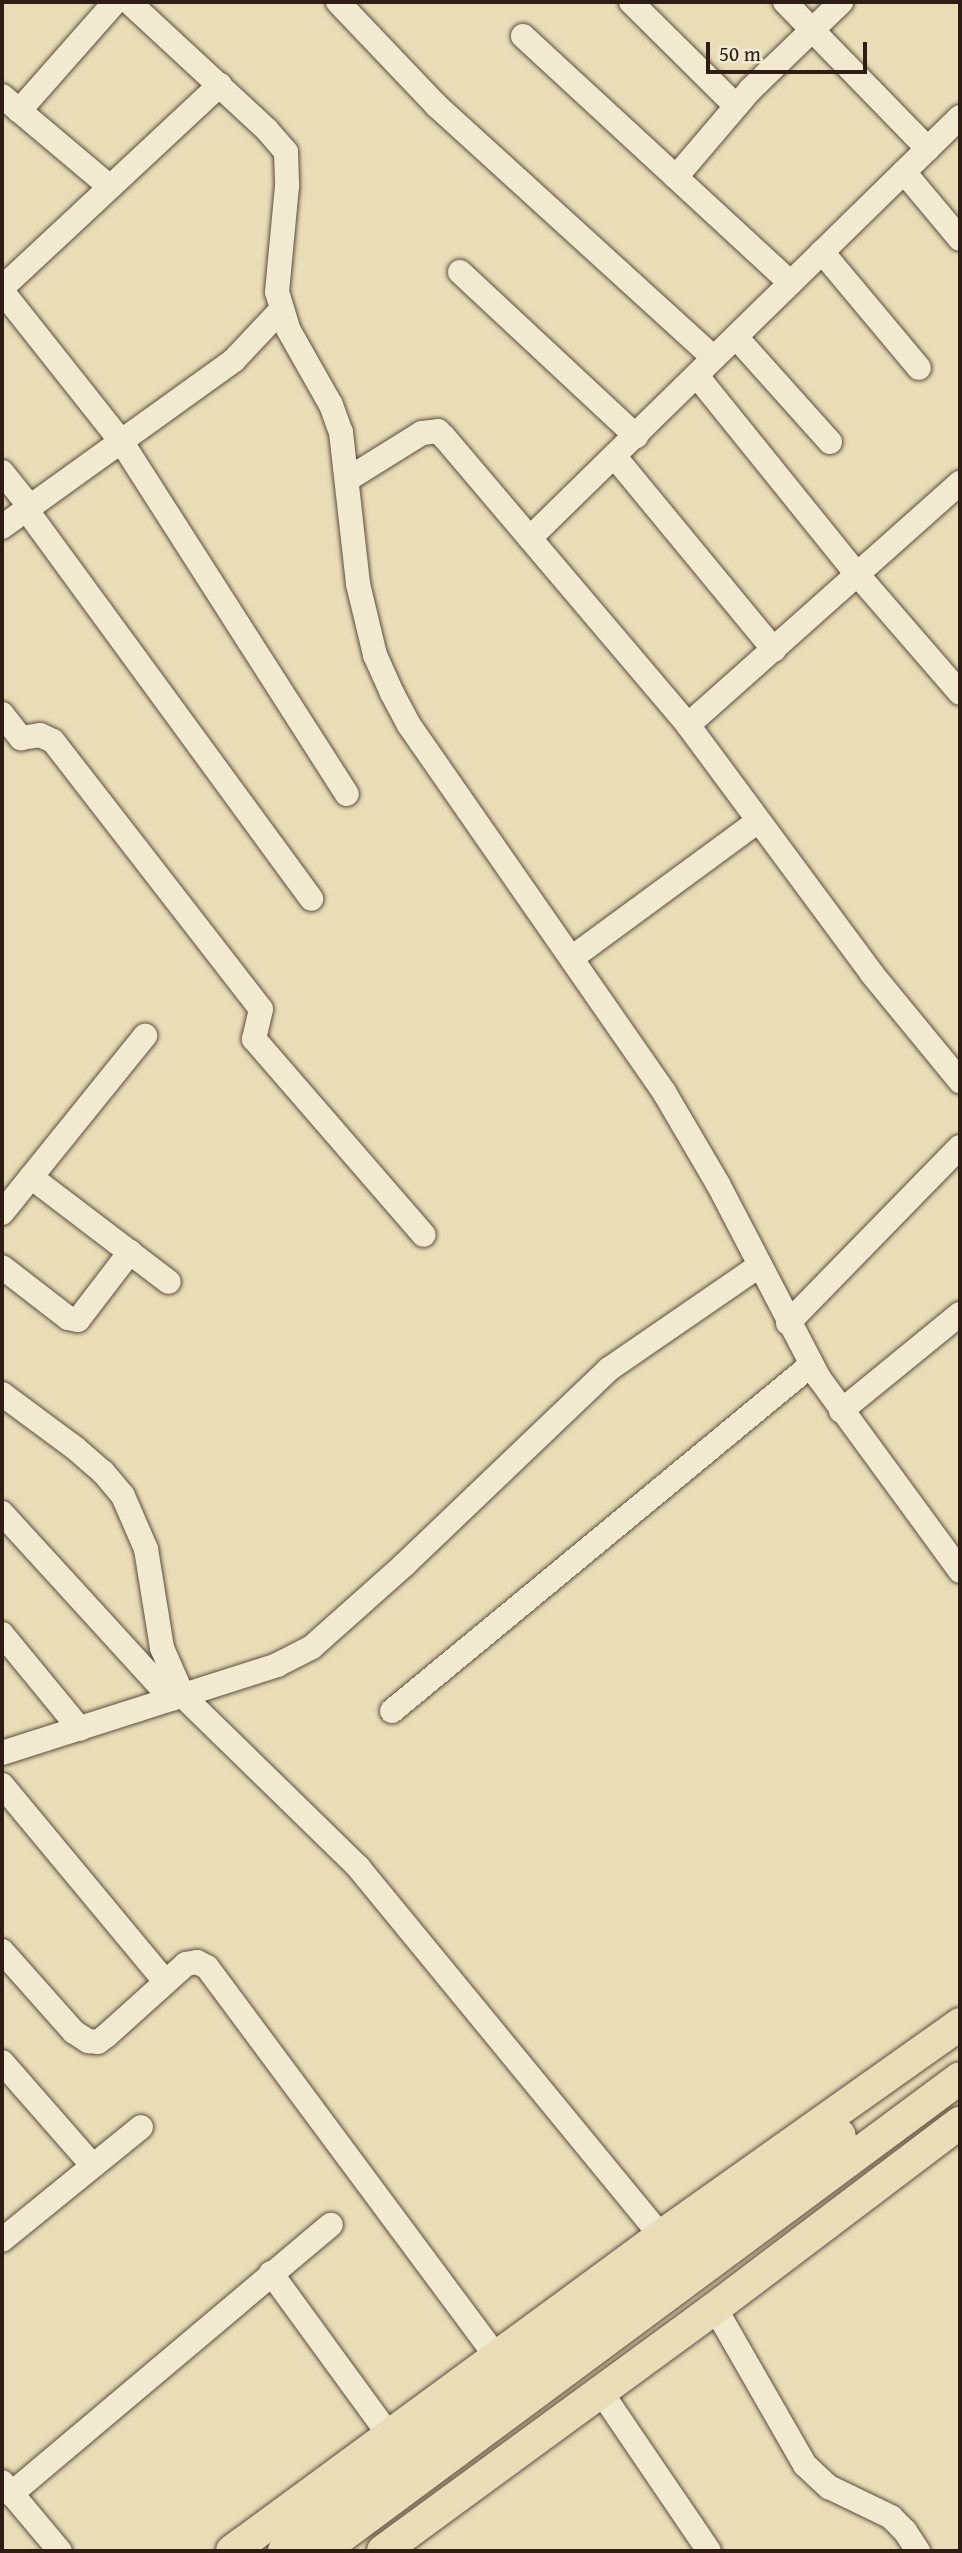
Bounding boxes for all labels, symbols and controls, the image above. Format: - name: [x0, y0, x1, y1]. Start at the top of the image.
- scale bar: [710, 28, 871, 72]
- text: 50 m: [719, 38, 761, 69]

